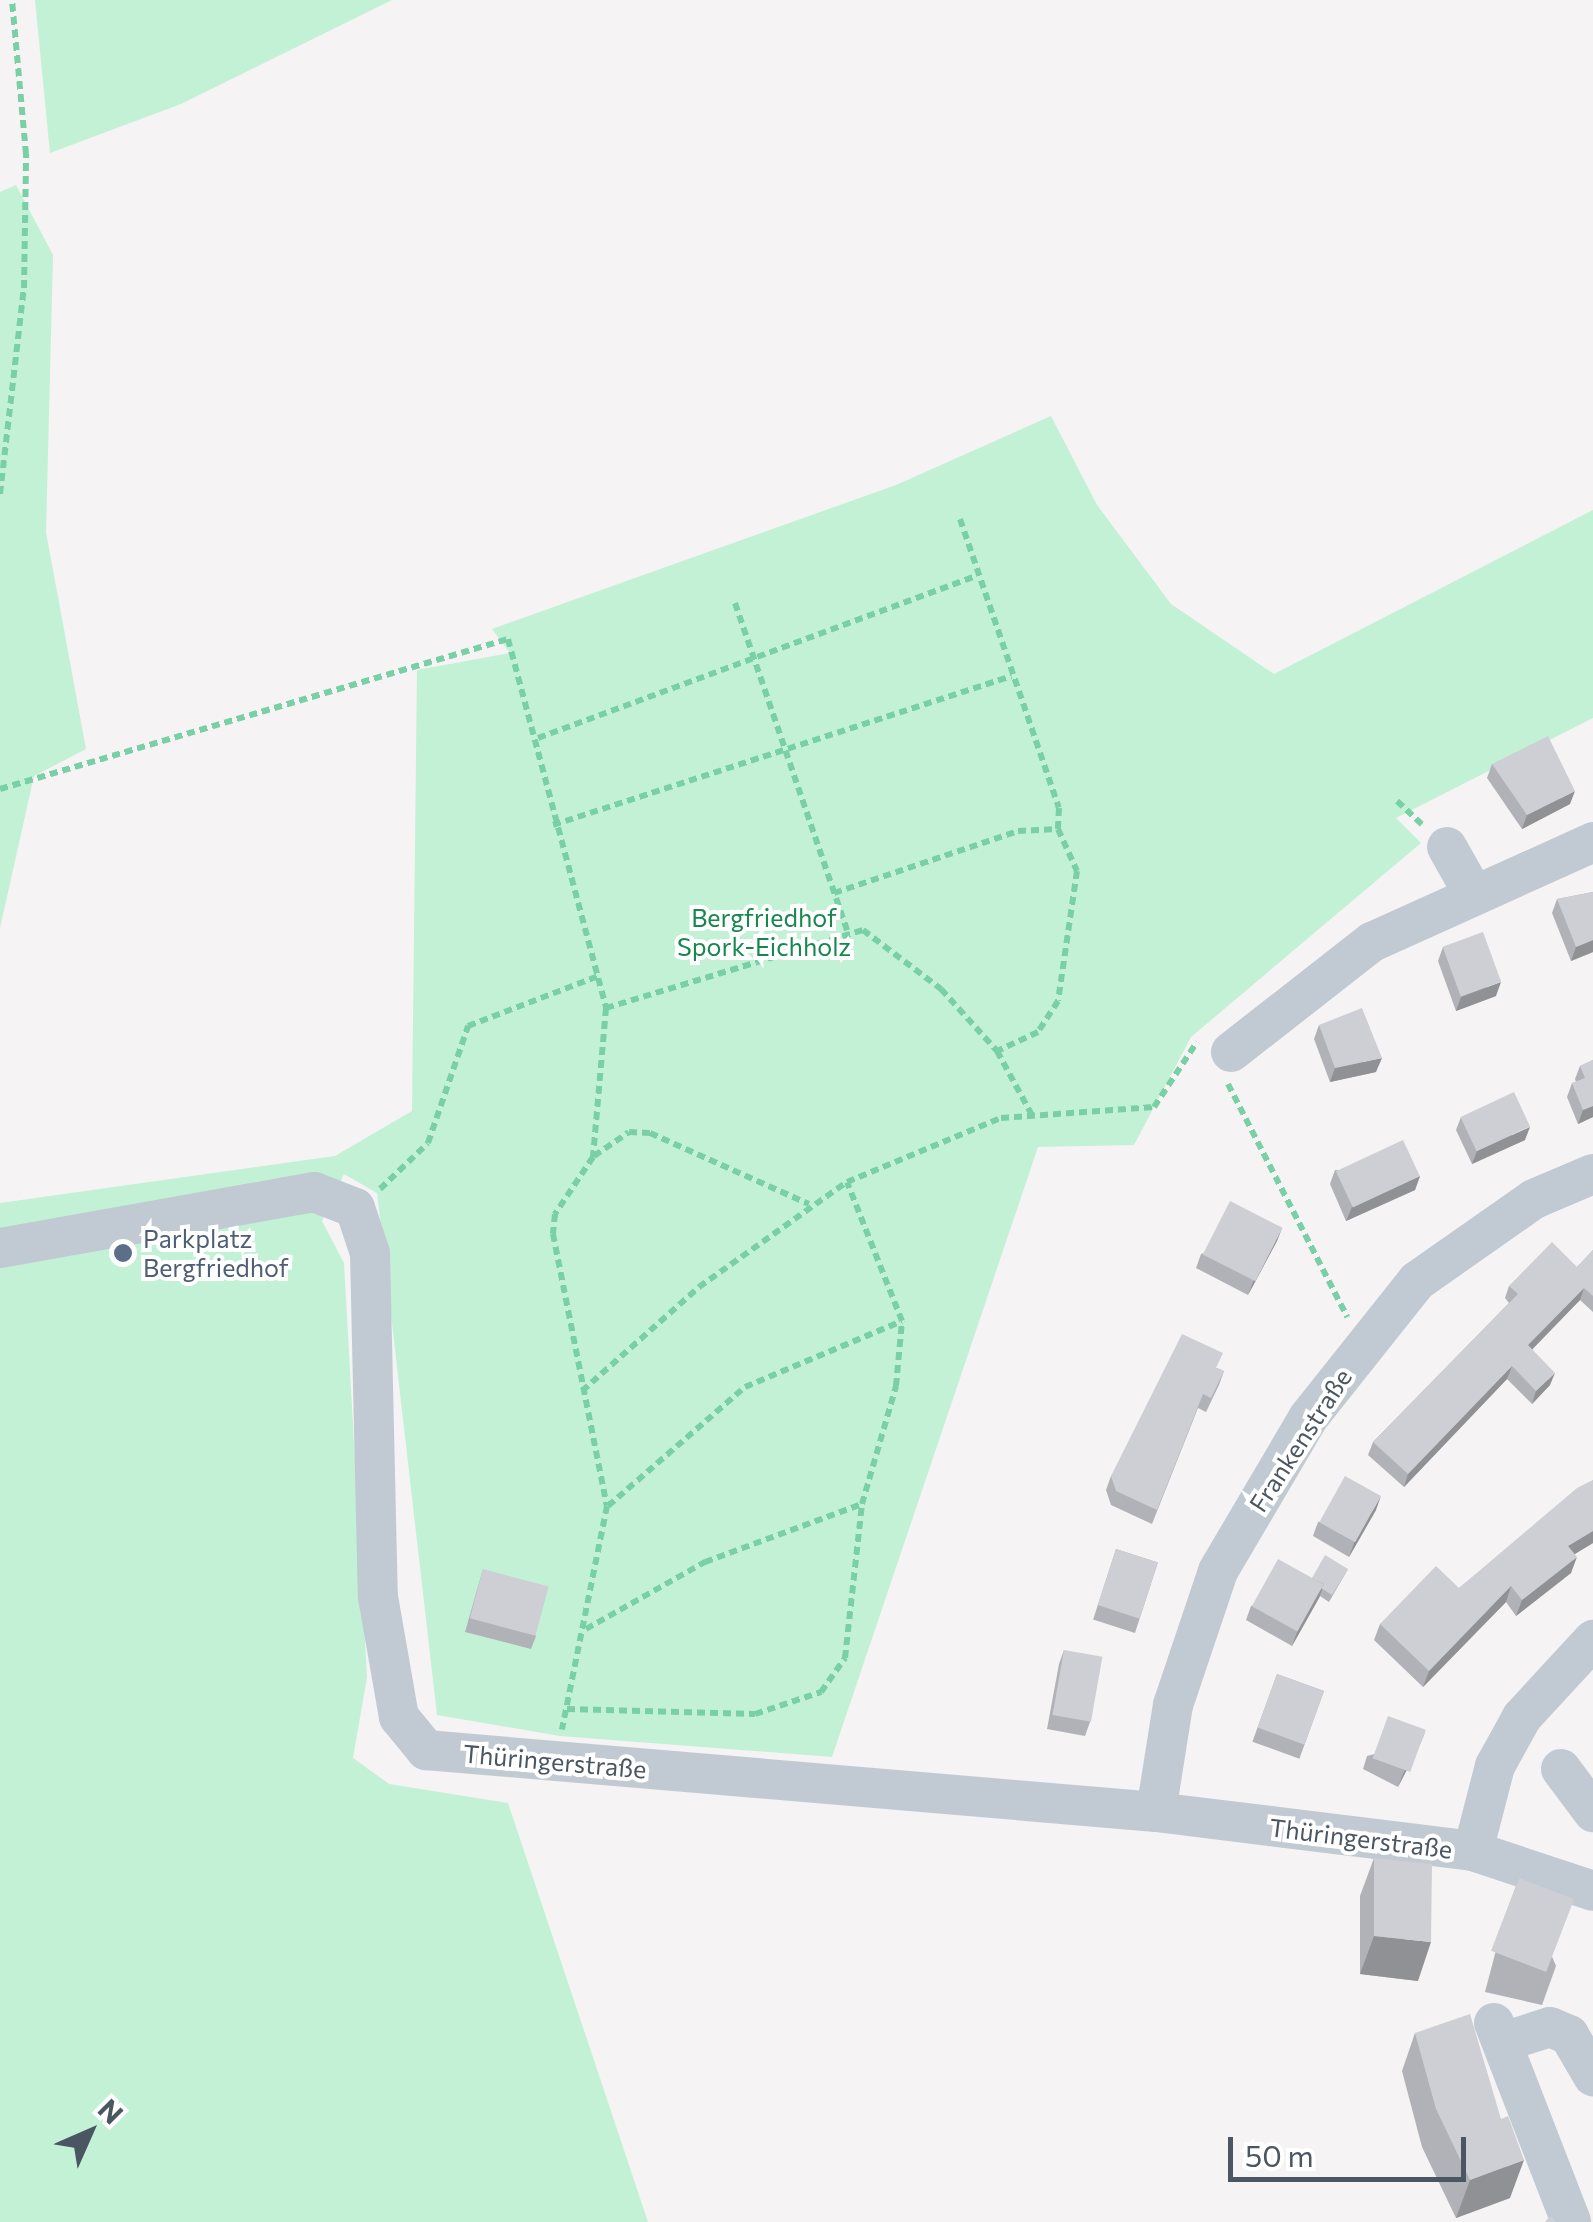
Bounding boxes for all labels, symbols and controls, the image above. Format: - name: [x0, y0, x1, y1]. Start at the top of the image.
- park label: Bergfriedhof Spork-Eichholz: [677, 903, 851, 962]
- place label: Parkplatz Bergfriedhof: [143, 1224, 289, 1283]
- marker: Parkplatz Bergfriedhof: [112, 1242, 134, 1264]
- street label: Frankenstraße: [1243, 1363, 1357, 1517]
- street label: Thüringerstraße: [462, 1738, 648, 1784]
- street label: Thüringerstraße: [1268, 1812, 1454, 1864]
- north arrow: [40, 2082, 140, 2182]
- text: N: [92, 2091, 131, 2130]
- scale bar: [1233, 2117, 1470, 2179]
- text: 50 m: [1245, 2136, 1314, 2173]

